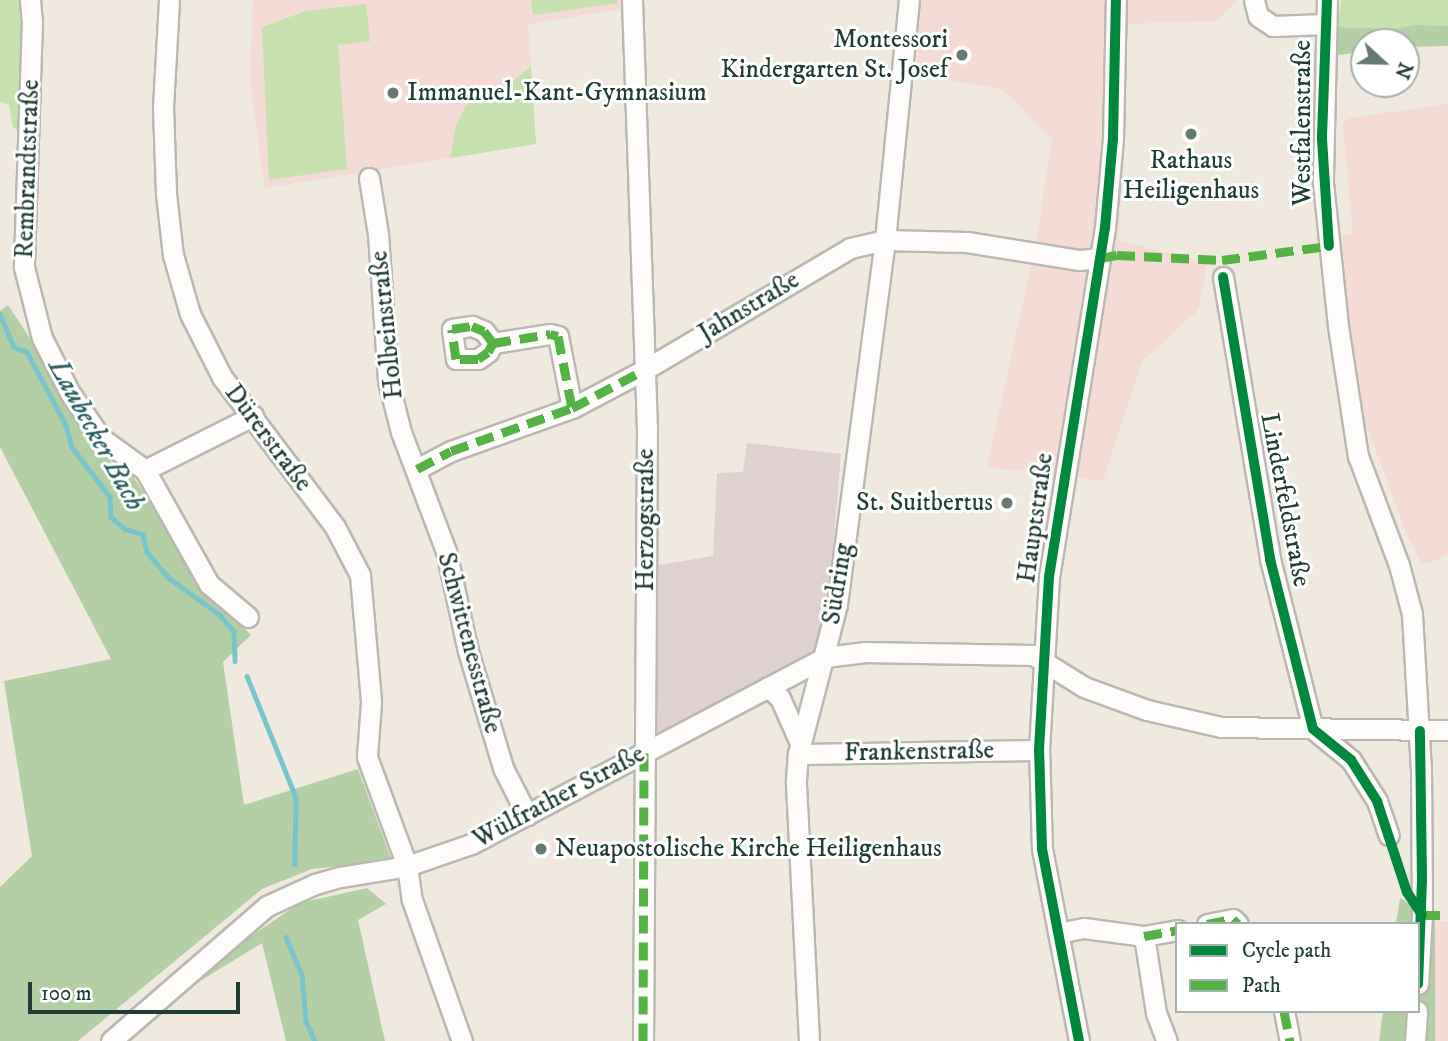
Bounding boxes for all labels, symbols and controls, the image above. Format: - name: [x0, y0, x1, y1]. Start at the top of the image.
- place label: Montessori Kindergarten St. Josef: [721, 24, 948, 86]
- north arrow: [1350, 28, 1420, 98]
- street label: Westfalenstraße: [1287, 40, 1319, 206]
- marker: Montessori Kindergarten St. Josef: [954, 47, 970, 63]
- text: N: [1389, 59, 1417, 82]
- place label: Immanuel-Kant-Gymnasium: [407, 77, 707, 109]
- street label: Rembrandtstraße: [9, 79, 47, 259]
- marker: Immanuel-Kant-Gymnasium: [385, 85, 401, 101]
- marker: Rathaus Heiligenhaus: [1183, 126, 1199, 142]
- place label: Rathaus Heiligenhaus: [1123, 145, 1259, 206]
- street label: Holbeinstraße: [364, 249, 410, 401]
- street label: Jahnstraße: [693, 265, 805, 349]
- water label: Laubecker Bach: [40, 353, 152, 517]
- street label: Dürerstraße: [218, 378, 318, 498]
- street label: Linderfeldstraße: [1253, 410, 1317, 590]
- street label: Herzogstraße: [630, 449, 662, 591]
- street label: Hauptstraße: [1011, 451, 1061, 585]
- place label: St. Suitbertus: [856, 487, 993, 519]
- marker: St. Suitbertus: [999, 495, 1015, 511]
- street label: Südring: [816, 541, 860, 627]
- street label: Schwittenesstraße: [430, 549, 508, 737]
- street label: Frankenstraße: [844, 735, 994, 769]
- street label: Wülfrather Straße: [468, 739, 650, 855]
- place label: Neuapostolische Kirche Heiligenhaus: [555, 833, 942, 865]
- marker: Neuapostolische Kirche Heiligenhaus: [533, 841, 549, 857]
- legend: [1175, 922, 1420, 1013]
- text: Cycle path: [1242, 938, 1331, 964]
- scale bar: [32, 968, 243, 1012]
- text: Path: [1242, 973, 1281, 999]
- text: 100 m: [41, 981, 92, 1007]

